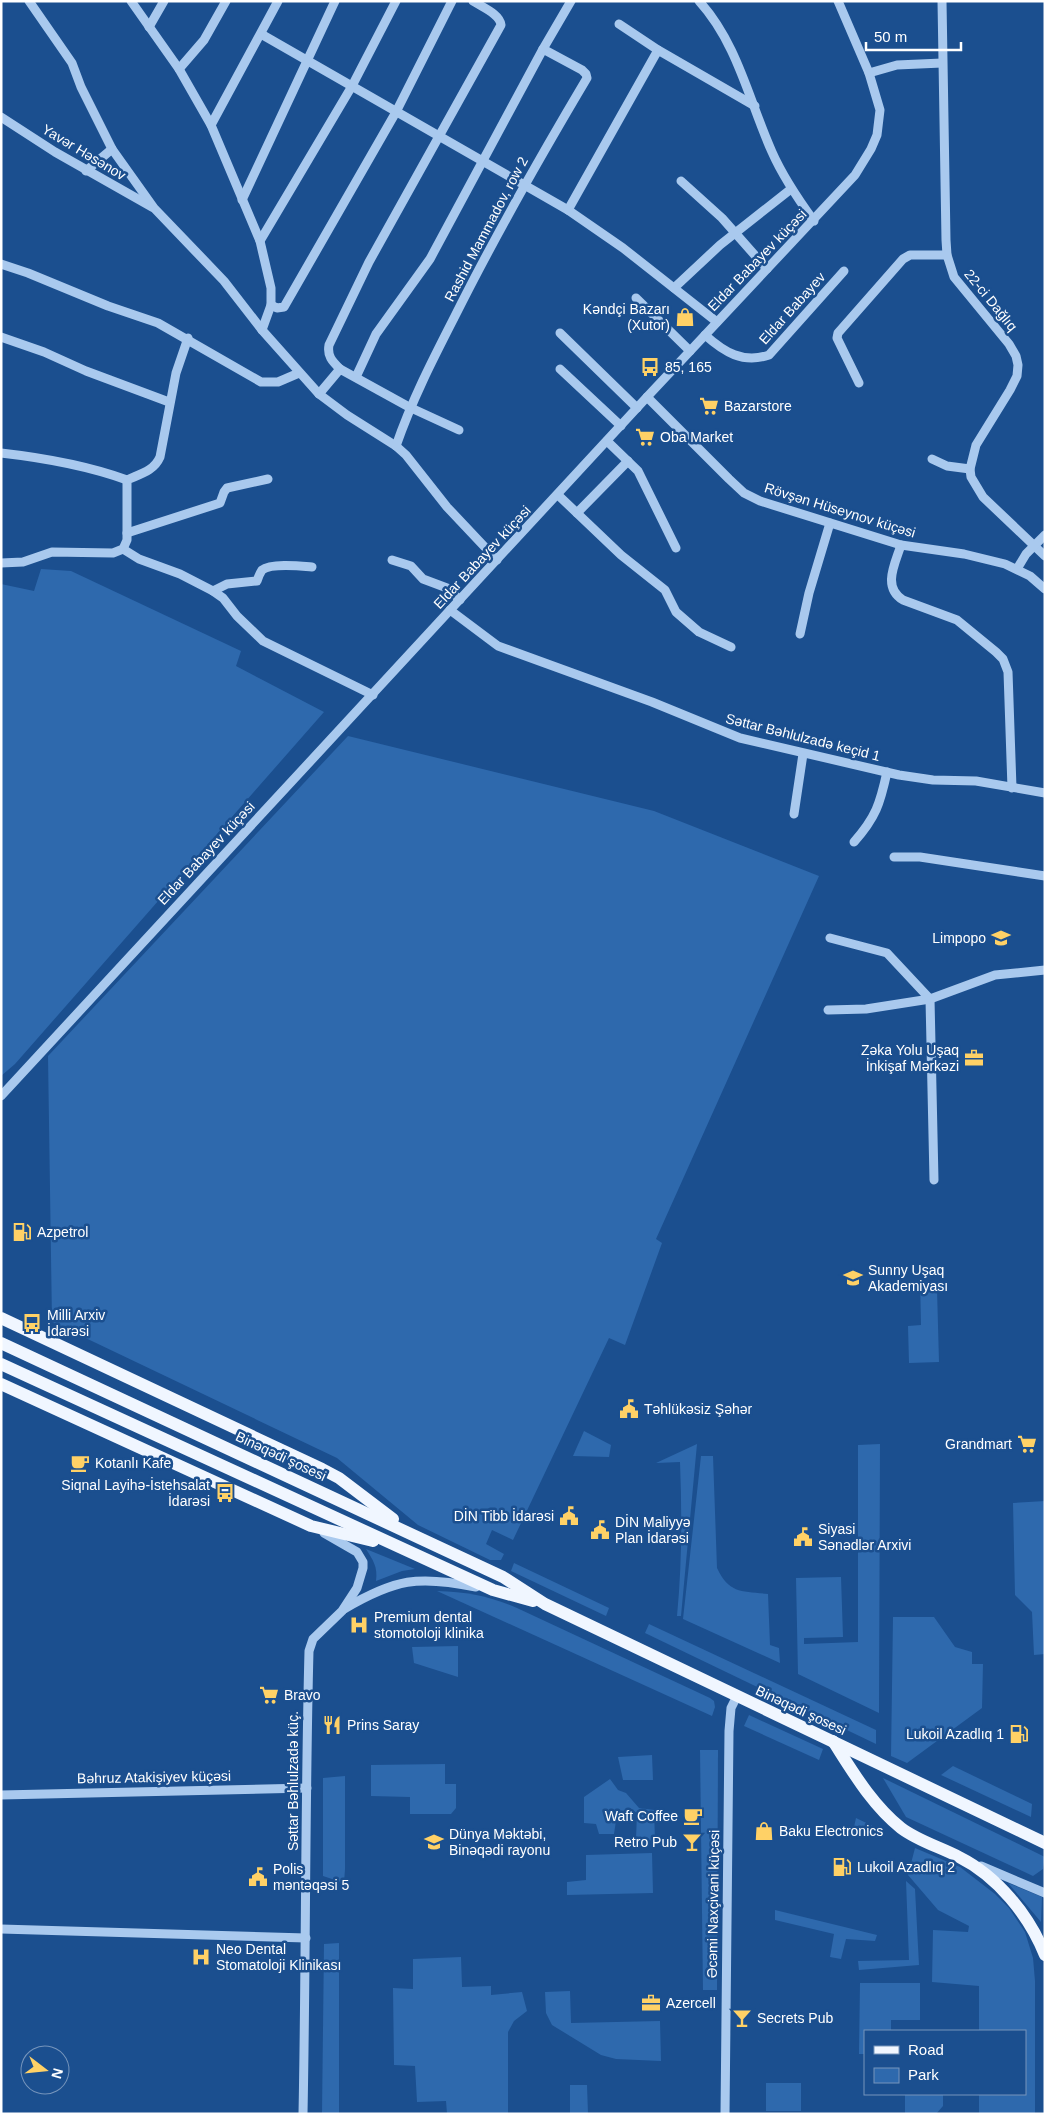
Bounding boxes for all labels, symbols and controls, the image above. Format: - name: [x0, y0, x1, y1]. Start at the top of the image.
- scale bar: [866, 20, 961, 52]
- text: 50 m: [874, 28, 907, 45]
- street label: Yavər Həsənov: [39, 121, 129, 183]
- street label: Rashid Mammadov, row 2: [441, 154, 531, 304]
- street label: Eldar Babayev küçəsi: [704, 206, 810, 314]
- street label: 22-ci Dağlıq: [961, 266, 1021, 334]
- street label: Eldar Babayev: [755, 269, 829, 347]
- place label: Kəndçi Bazarı (Xutor): [583, 301, 670, 333]
- shop icon: Kəndçi Bazarı (Xutor): [674, 306, 696, 328]
- bus stop icon: 85, 165: [639, 356, 661, 378]
- place label: 85, 165: [665, 359, 712, 375]
- supermarket icon: Bazarstore: [698, 395, 720, 417]
- place label: Bazarstore: [724, 398, 792, 414]
- supermarket icon: Oba Market: [634, 426, 656, 448]
- place label: Oba Market: [660, 429, 733, 445]
- street label: Rövşən Hüseynov küçəsi: [763, 479, 917, 541]
- street label: Eldar Babayev küçəsi: [430, 502, 534, 612]
- street label: Səttar Bəhlulzadə keçid 1: [724, 710, 882, 764]
- street label: Eldar Babayev küçəsi: [154, 798, 258, 908]
- school or university icon: Limpopo: [990, 927, 1012, 949]
- place label: Limpopo: [932, 930, 986, 946]
- place label: Zəka Yolu Uşaq İnkişaf Mərkəzi: [861, 1042, 959, 1074]
- office icon: Zəka Yolu Uşaq İnkişaf Mərkəzi: [963, 1047, 985, 1069]
- fuel station icon: Azpetrol: [11, 1221, 33, 1243]
- place label: Azpetrol: [37, 1224, 88, 1240]
- place label: Sunny Uşaq Akademiyası: [868, 1262, 948, 1294]
- school or university icon: Sunny Uşaq Akademiyası: [842, 1267, 864, 1289]
- place label: Milli Arxiv İdarəsi: [47, 1307, 105, 1339]
- bus stop icon: Milli Arxiv İdarəsi: [21, 1312, 43, 1334]
- public building icon: Təhlükəsiz Şəhər: [618, 1398, 640, 1420]
- place label: Təhlükəsiz Şəhər: [644, 1401, 753, 1417]
- street label: Binəqədi şosesi: [233, 1428, 329, 1484]
- supermarket icon: Grandmart: [1016, 1433, 1038, 1455]
- place label: Grandmart: [945, 1436, 1012, 1452]
- cafe icon: Kotanlı Kafe: [69, 1452, 91, 1474]
- place label: Kotanlı Kafe: [95, 1455, 171, 1471]
- place label: Siqnal Layihə-İstehsalat İdarəsi: [61, 1476, 210, 1509]
- bus stop icon: Siqnal Layihə-İstehsalat İdarəsi: [214, 1482, 236, 1504]
- public building icon: DİN Tibb İdarəsi: [558, 1505, 580, 1527]
- place label: DİN Tibb İdarəsi: [454, 1507, 554, 1524]
- place label: DİN Maliyyə Plan İdarəsi: [615, 1513, 691, 1546]
- public building icon: DİN Maliyyə Plan İdarəsi: [589, 1519, 611, 1541]
- place label: Siyasi Sənədlər Arxivi: [818, 1521, 911, 1553]
- public building icon: Siyasi Sənədlər Arxivi: [792, 1526, 814, 1548]
- place label: Premium dental stomotoloji klinika: [374, 1609, 484, 1641]
- hospital icon: Premium dental stomotoloji klinika: [348, 1614, 370, 1636]
- street label: Binəqədi şosesi: [753, 1682, 849, 1738]
- supermarket icon: Bravo: [258, 1684, 280, 1706]
- place label: Bravo: [284, 1687, 321, 1703]
- street label: Səttar Bəhlulzadə küç.: [285, 1711, 301, 1851]
- restaurant icon: Prins Saray: [321, 1714, 343, 1736]
- place label: Prins Saray: [347, 1717, 419, 1733]
- fuel station icon: Lukoil Azadlıq 1: [1008, 1723, 1030, 1745]
- place label: Lukoil Azadlıq 1: [906, 1726, 1004, 1742]
- street label: Bəhruz Atakişiyev küçəsi: [77, 1768, 231, 1786]
- cafe icon: Waft Coffee: [682, 1805, 704, 1827]
- place label: Waft Coffee: [605, 1808, 678, 1824]
- shop icon: Baku Electronics: [753, 1820, 775, 1842]
- place label: Baku Electronics: [779, 1823, 883, 1839]
- place label: Dünya Məktəbi, Binəqədi rayonu: [449, 1826, 550, 1858]
- street label: Əcəmi Naxçivani küçəsi: [704, 1830, 722, 1978]
- school or university icon: Dünya Məktəbi, Binəqədi rayonu: [423, 1831, 445, 1853]
- bar icon: Retro Pub: [681, 1831, 703, 1853]
- place label: Retro Pub: [614, 1834, 677, 1850]
- fuel station icon: Lukoil Azadlıq 2: [831, 1856, 853, 1878]
- place label: Lukoil Azadlıq 2: [857, 1859, 955, 1875]
- place label: Polis məntəqəsi 5: [273, 1861, 349, 1893]
- public building icon: Polis məntəqəsi 5: [247, 1866, 269, 1888]
- place label: Neo Dental Stomatoloji Klinikası: [216, 1941, 341, 1973]
- hospital icon: Neo Dental Stomatoloji Klinikası: [190, 1946, 212, 1968]
- office icon: Azercell: [640, 1992, 662, 2014]
- place label: Azercell: [666, 1995, 716, 2011]
- bar icon: Secrets Pub: [731, 2007, 753, 2029]
- place label: Secrets Pub: [757, 2010, 833, 2026]
- legend: [864, 2030, 1026, 2095]
- text: Road: [908, 2041, 944, 2058]
- north arrow: [20, 2045, 70, 2095]
- text: Park: [908, 2066, 939, 2083]
- text: N: [48, 2067, 67, 2081]

